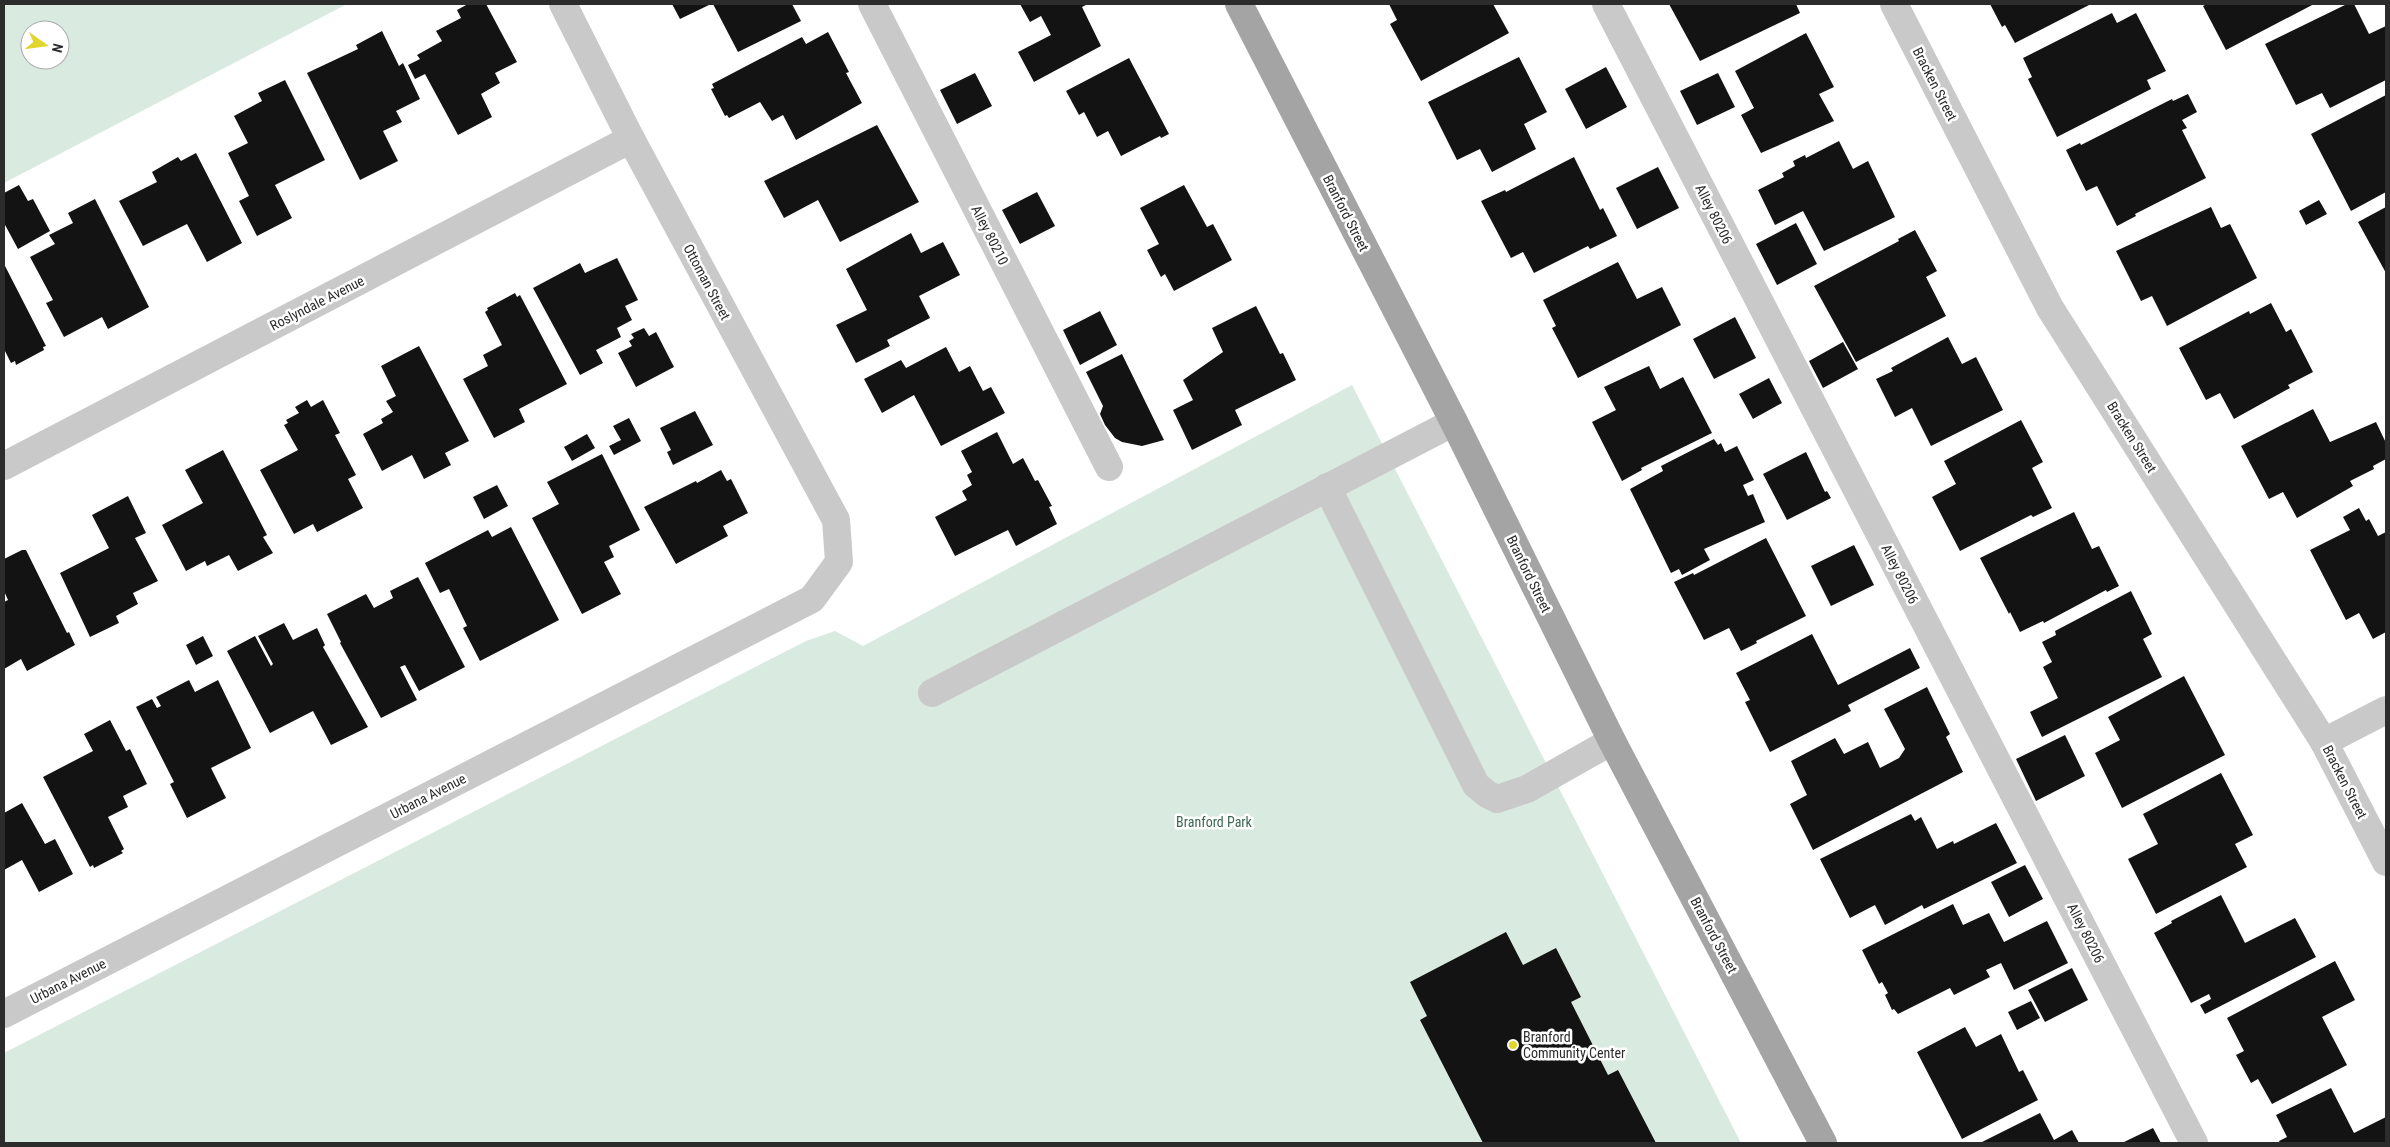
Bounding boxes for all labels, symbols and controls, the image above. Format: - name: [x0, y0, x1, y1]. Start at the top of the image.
- north arrow: [20, 20, 70, 70]
- text: N: [49, 42, 66, 54]
- street label: Bracken Street: [1910, 45, 1960, 123]
- street label: Branford Street: [1320, 172, 1372, 254]
- street label: Alley 80206: [1692, 182, 1736, 246]
- street label: Alley 80210: [968, 203, 1012, 267]
- street label: Ottoman Street: [680, 241, 734, 323]
- street label: Roslyndale Avenue: [267, 272, 367, 334]
- street label: Bracken Street: [2104, 399, 2160, 475]
- street label: Branford Street: [1503, 533, 1555, 615]
- street label: Alley 80206: [1878, 542, 1922, 606]
- street label: Bracken Street: [2320, 743, 2370, 821]
- street label: Urbana Avenue: [388, 770, 469, 822]
- park label: Branford Park: [1176, 814, 1253, 830]
- street label: Branford Street: [1687, 894, 1741, 976]
- street label: Alley 80206: [2064, 901, 2108, 965]
- street label: Urbana Avenue: [28, 955, 109, 1007]
- place label: Branford Community Center: [1523, 1029, 1625, 1061]
- marker: Branford Community Center: [1507, 1039, 1519, 1051]

